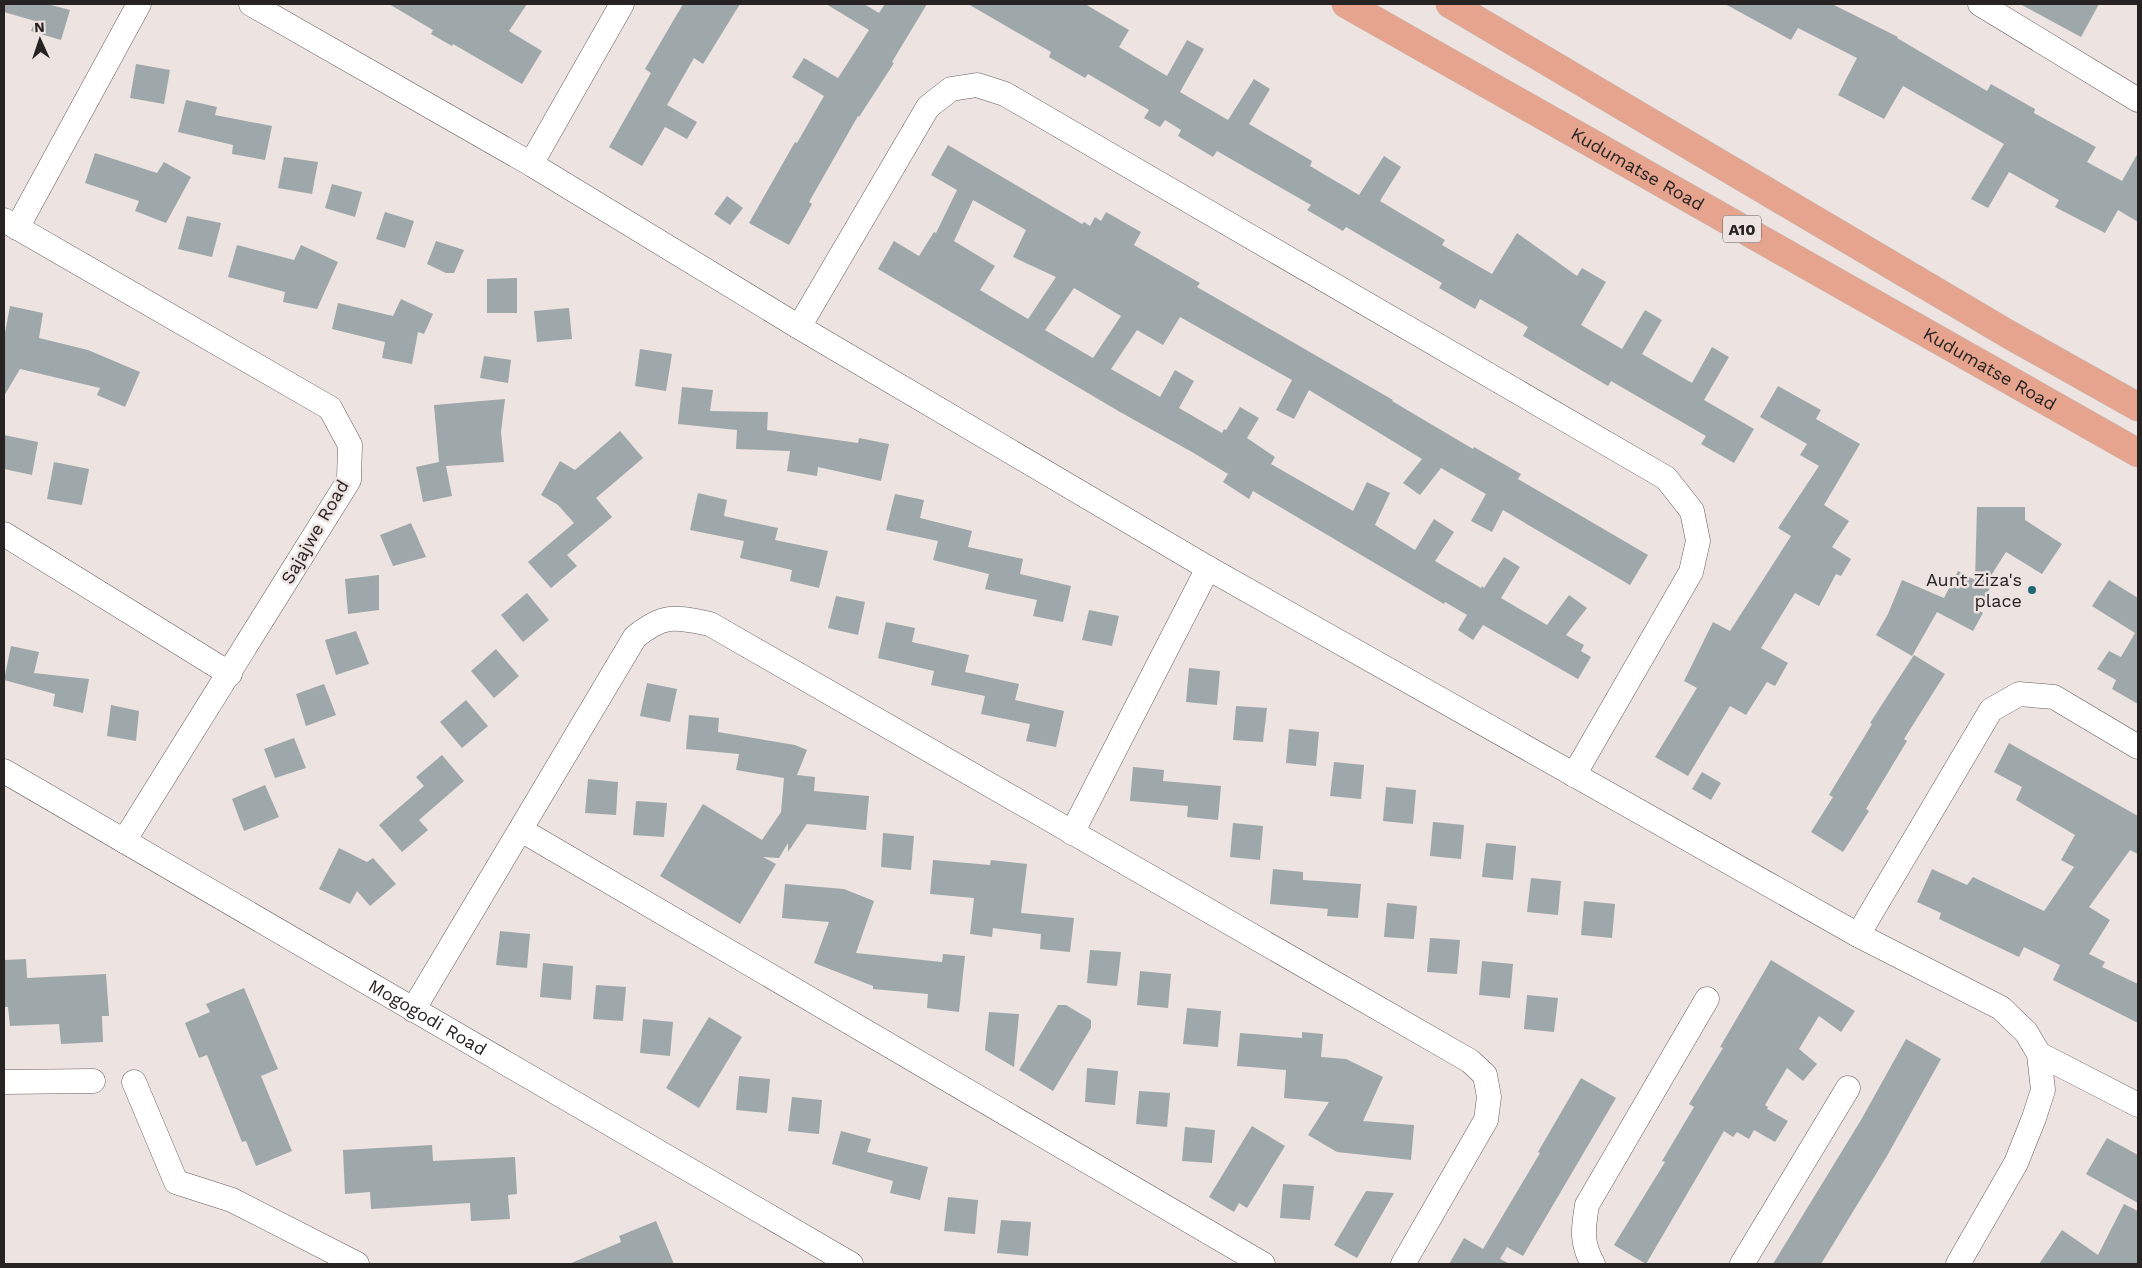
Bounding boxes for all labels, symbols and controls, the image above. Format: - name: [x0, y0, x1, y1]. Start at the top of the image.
- north arrow: [15, 15, 65, 65]
- text: N: [34, 19, 45, 35]
- street label: Kudumatse Road: [1568, 123, 1708, 215]
- road number: A10: [1723, 215, 1761, 242]
- street label: Kudumatse Road: [1920, 323, 2060, 414]
- street label: Sajajwe Road: [276, 476, 353, 587]
- place label: Aunt Ziza's place: [1926, 569, 2022, 611]
- marker: Aunt Ziza's place: [2026, 584, 2038, 596]
- street label: Mogogodi Road: [365, 975, 491, 1060]

